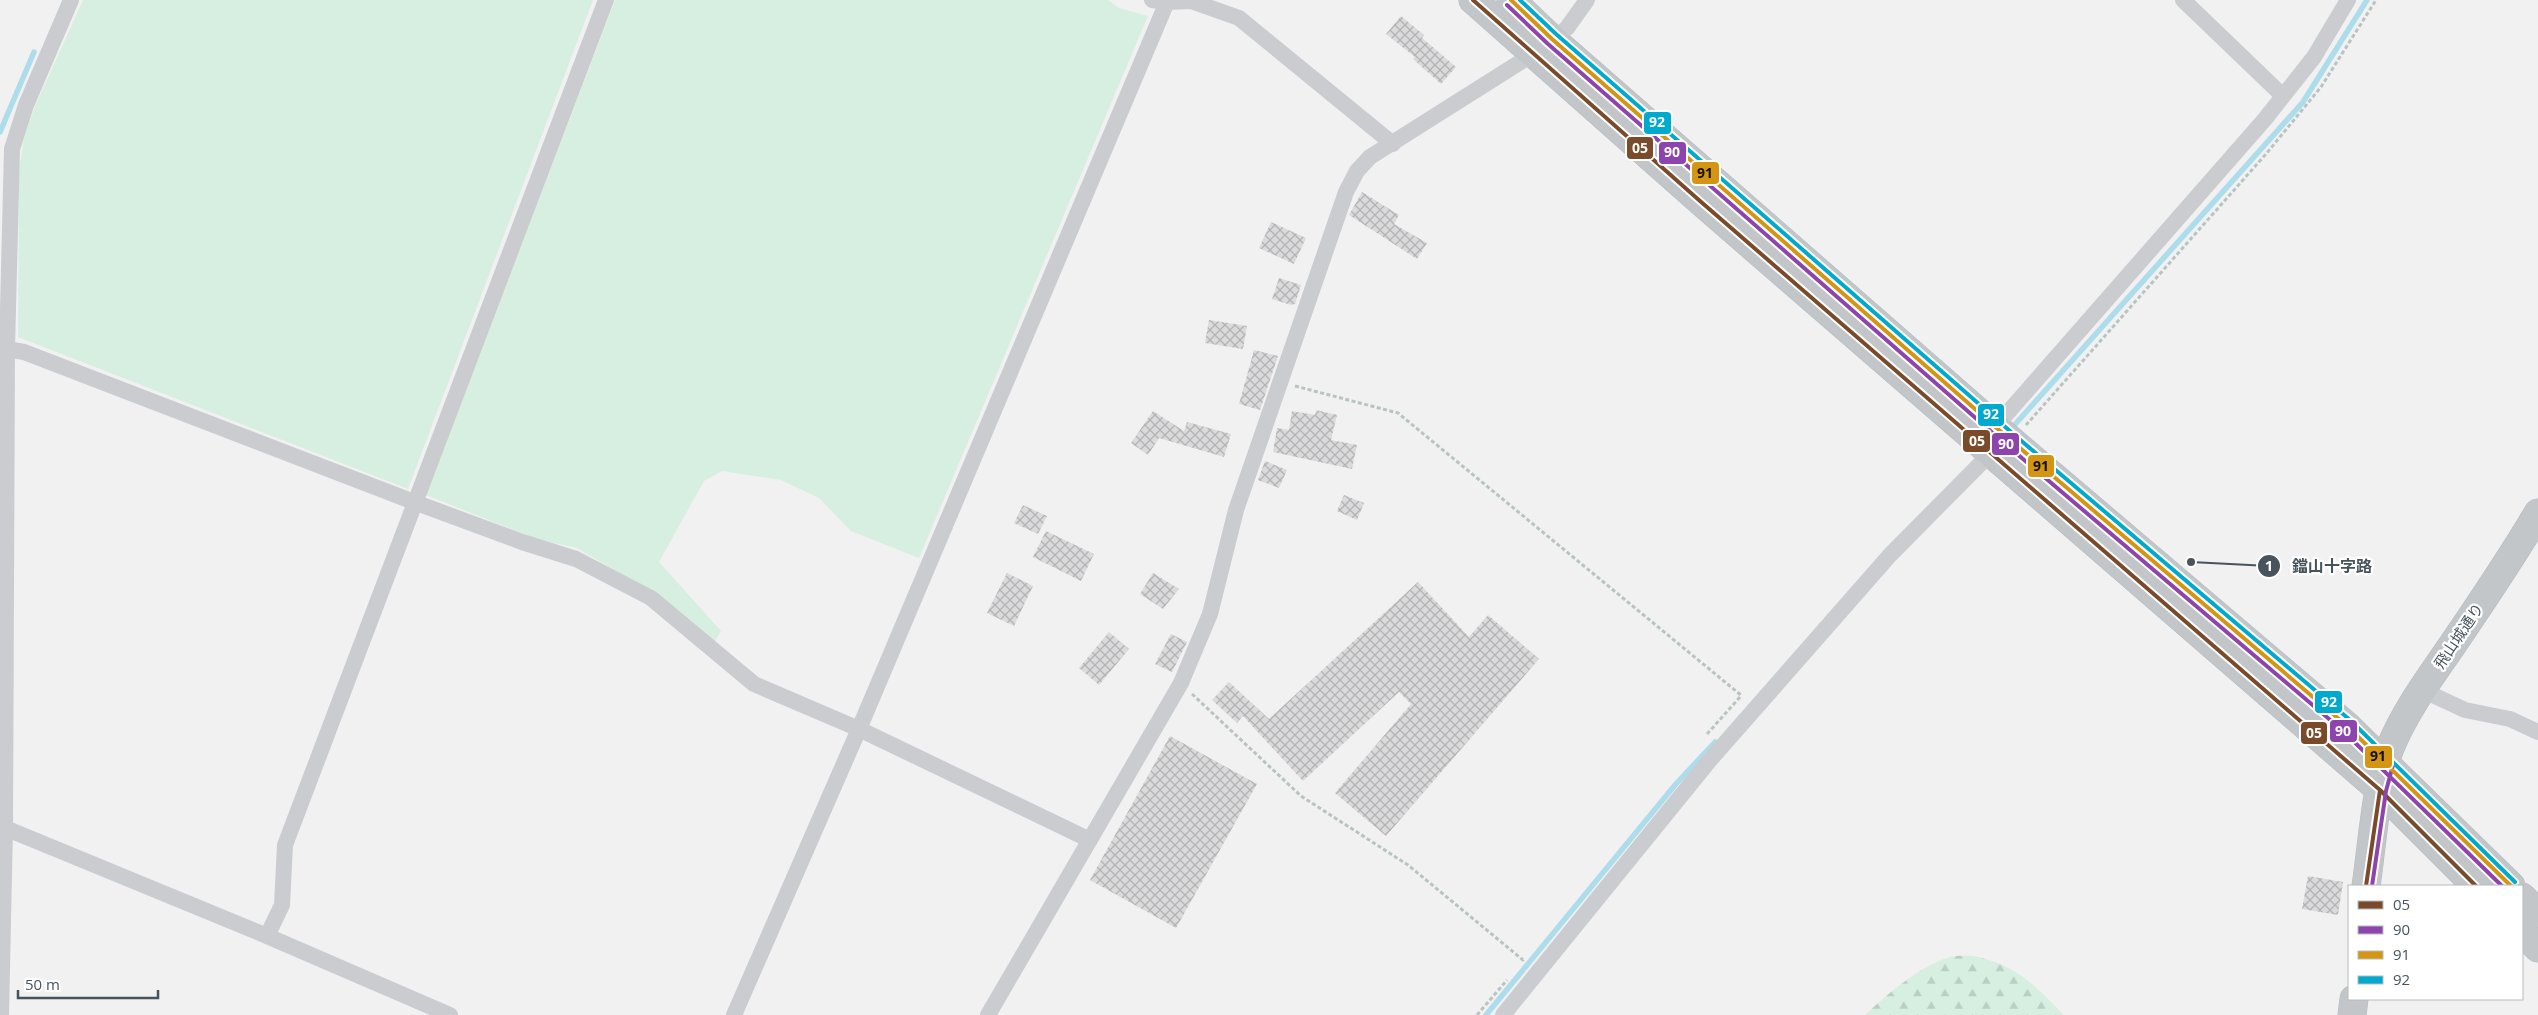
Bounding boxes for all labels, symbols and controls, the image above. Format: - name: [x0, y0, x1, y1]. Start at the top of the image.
- line badge: 92: [1643, 111, 1672, 135]
- text: 92: [1649, 112, 1665, 131]
- line badge: 05: [1626, 136, 1654, 160]
- text: 05: [1632, 138, 1648, 157]
- line badge: 90: [1658, 141, 1687, 165]
- text: 90: [1664, 142, 1680, 161]
- line badge: 91: [1691, 161, 1720, 185]
- text: 91: [1697, 163, 1713, 182]
- line badge: 92: [1977, 403, 2005, 427]
- text: 92: [1983, 404, 1999, 423]
- line badge: 05: [1962, 429, 1991, 453]
- text: 05: [1969, 431, 1985, 450]
- line badge: 90: [1991, 432, 2020, 456]
- text: 90: [1998, 434, 2014, 453]
- line badge: 91: [2027, 454, 2055, 478]
- text: 91: [2033, 456, 2049, 475]
- callout: 鐺山十字路: [2257, 551, 2382, 582]
- text: 1: [2265, 555, 2273, 575]
- text: 鐺山十字路: [2292, 555, 2372, 577]
- street label: 飛山城通り: [2429, 599, 2487, 672]
- line badge: 92: [2314, 690, 2343, 714]
- text: 92: [2321, 692, 2337, 711]
- line badge: 90: [2329, 719, 2358, 743]
- line badge: 05: [2300, 721, 2328, 745]
- text: 90: [2335, 721, 2351, 740]
- text: 05: [2306, 723, 2322, 742]
- line badge: 91: [2364, 745, 2393, 769]
- text: 91: [2370, 746, 2386, 765]
- legend: [2348, 885, 2523, 1000]
- text: 05: [2393, 894, 2410, 914]
- text: 90: [2393, 919, 2410, 939]
- text: 91: [2393, 944, 2410, 964]
- scale bar: [18, 968, 158, 1000]
- text: 92: [2393, 969, 2410, 989]
- text: 50 m: [25, 974, 60, 994]

